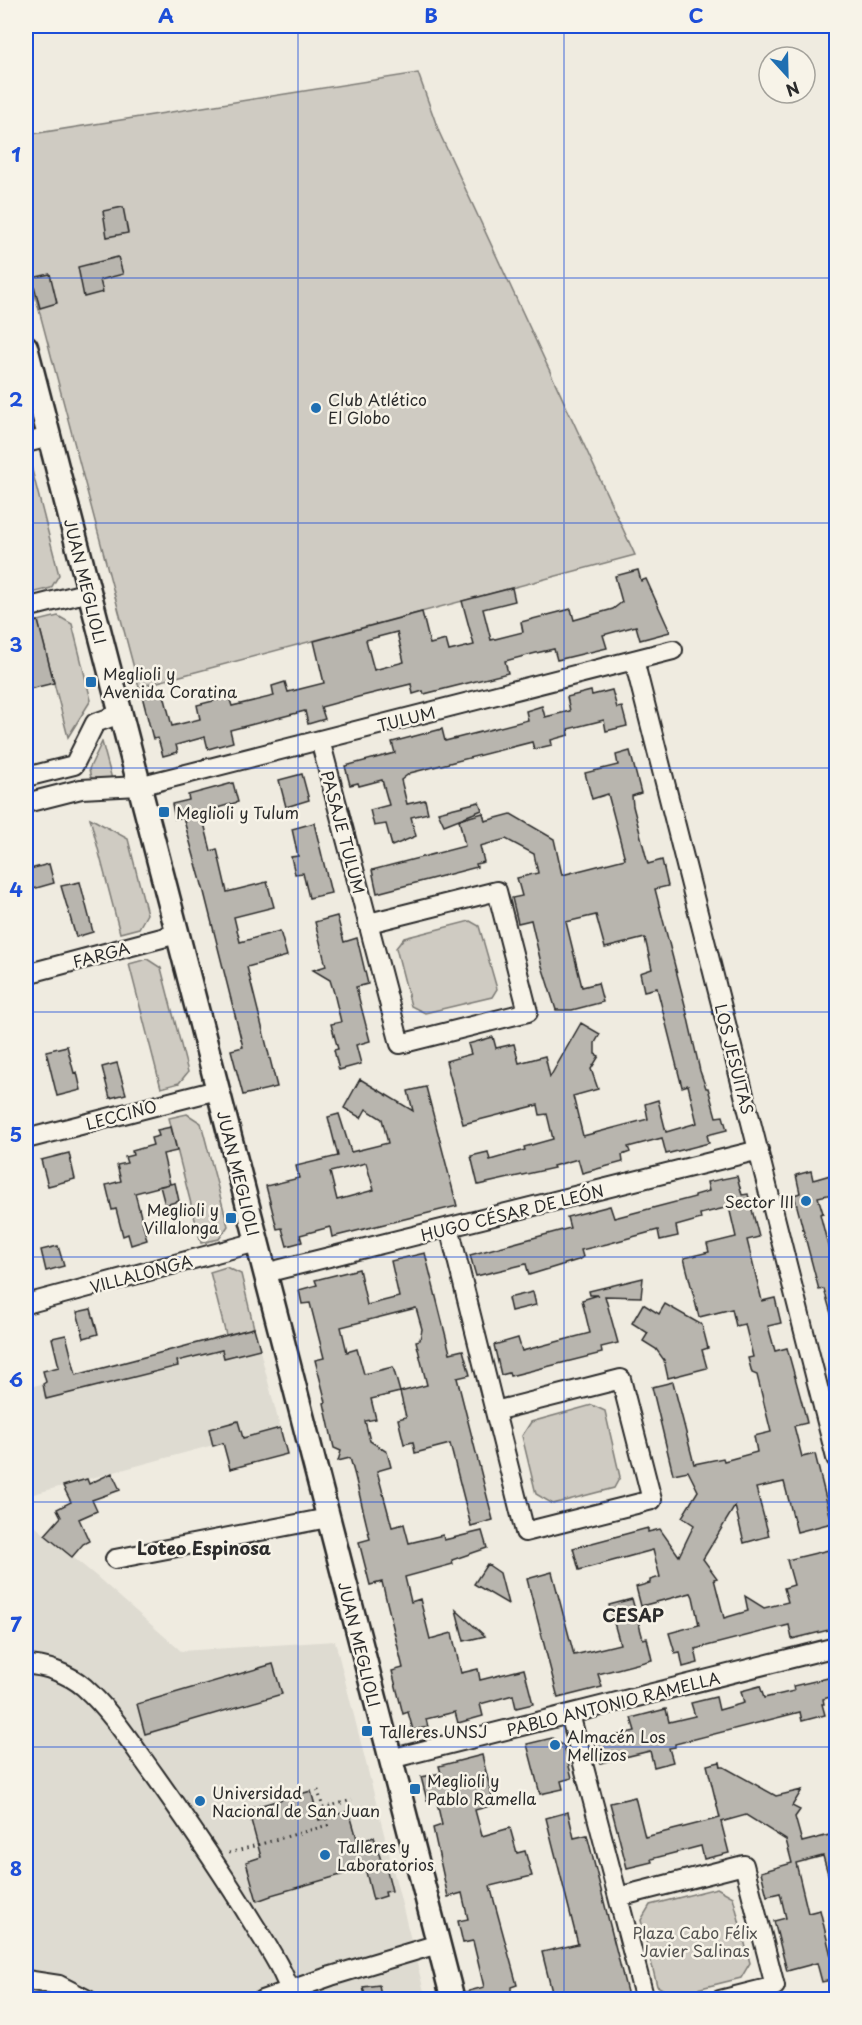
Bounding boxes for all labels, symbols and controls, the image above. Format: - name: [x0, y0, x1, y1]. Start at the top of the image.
- text: A: [158, 0, 174, 30]
- text: B: [424, 0, 438, 30]
- text: C: [688, 0, 704, 30]
- north arrow: [757, 45, 817, 105]
- text: N: [783, 76, 803, 103]
- text: 1: [11, 139, 21, 169]
- text: 2: [9, 384, 23, 414]
- place label: Club Atlético El Globo: [328, 387, 427, 429]
- marker: Club Atlético El Globo: [309, 401, 323, 415]
- street label: JUAN MEGLIOLI: [59, 516, 113, 646]
- text: 3: [9, 629, 23, 659]
- place label: Meglioli y Avenida Coratina: [103, 661, 237, 703]
- marker: Meglioli y Avenida Coratina: [84, 675, 98, 689]
- street label: TULUM: [375, 699, 437, 737]
- street label: PASAJE TULUM: [316, 768, 372, 896]
- place label: Meglioli y Tulum: [176, 800, 299, 824]
- marker: Meglioli y Tulum: [157, 805, 171, 819]
- text: 4: [9, 874, 23, 904]
- street label: FARGA: [70, 935, 132, 973]
- street label: LOS JESUITAS: [710, 1001, 760, 1117]
- street label: LECCINO: [83, 1093, 159, 1135]
- street label: JUAN MEGLIOLI: [212, 1108, 266, 1238]
- text: 5: [10, 1119, 22, 1149]
- street label: HUGO CÉSAR DE LEÓN: [418, 1178, 606, 1246]
- place label: Sector III: [725, 1189, 794, 1213]
- marker: Sector III: [799, 1194, 813, 1208]
- place label: Meglioli y Villalonga: [143, 1197, 219, 1239]
- marker: Meglioli y Villalonga: [224, 1211, 238, 1225]
- street label: VILLALONGA: [87, 1248, 195, 1298]
- text: 6: [9, 1364, 23, 1394]
- district label: Loteo Espinosa: [137, 1534, 271, 1561]
- street label: JUAN MEGLIOLI: [333, 1579, 387, 1709]
- district label: CESAP: [602, 1601, 664, 1628]
- text: 7: [10, 1609, 22, 1639]
- street label: PABLO ANTONIO RAMELLA: [504, 1665, 722, 1741]
- place label: Talleres UNSJ: [379, 1719, 488, 1743]
- marker: Talleres UNSJ: [360, 1724, 374, 1738]
- place label: Almacén Los Mellizos: [567, 1724, 665, 1766]
- marker: Almacén Los Mellizos: [548, 1738, 562, 1752]
- place label: Meglioli y Pablo Ramella: [427, 1768, 536, 1810]
- place label: Universidad Nacional de San Juan: [212, 1780, 380, 1822]
- marker: Meglioli y Pablo Ramella: [408, 1782, 422, 1796]
- marker: Universidad Nacional de San Juan: [193, 1794, 207, 1808]
- place label: Talleres y Laboratorios: [337, 1834, 434, 1876]
- marker: Talleres y Laboratorios: [318, 1848, 332, 1862]
- text: 8: [10, 1853, 22, 1883]
- park label: Plaza Cabo Félix Javier Salinas: [632, 1920, 758, 1962]

